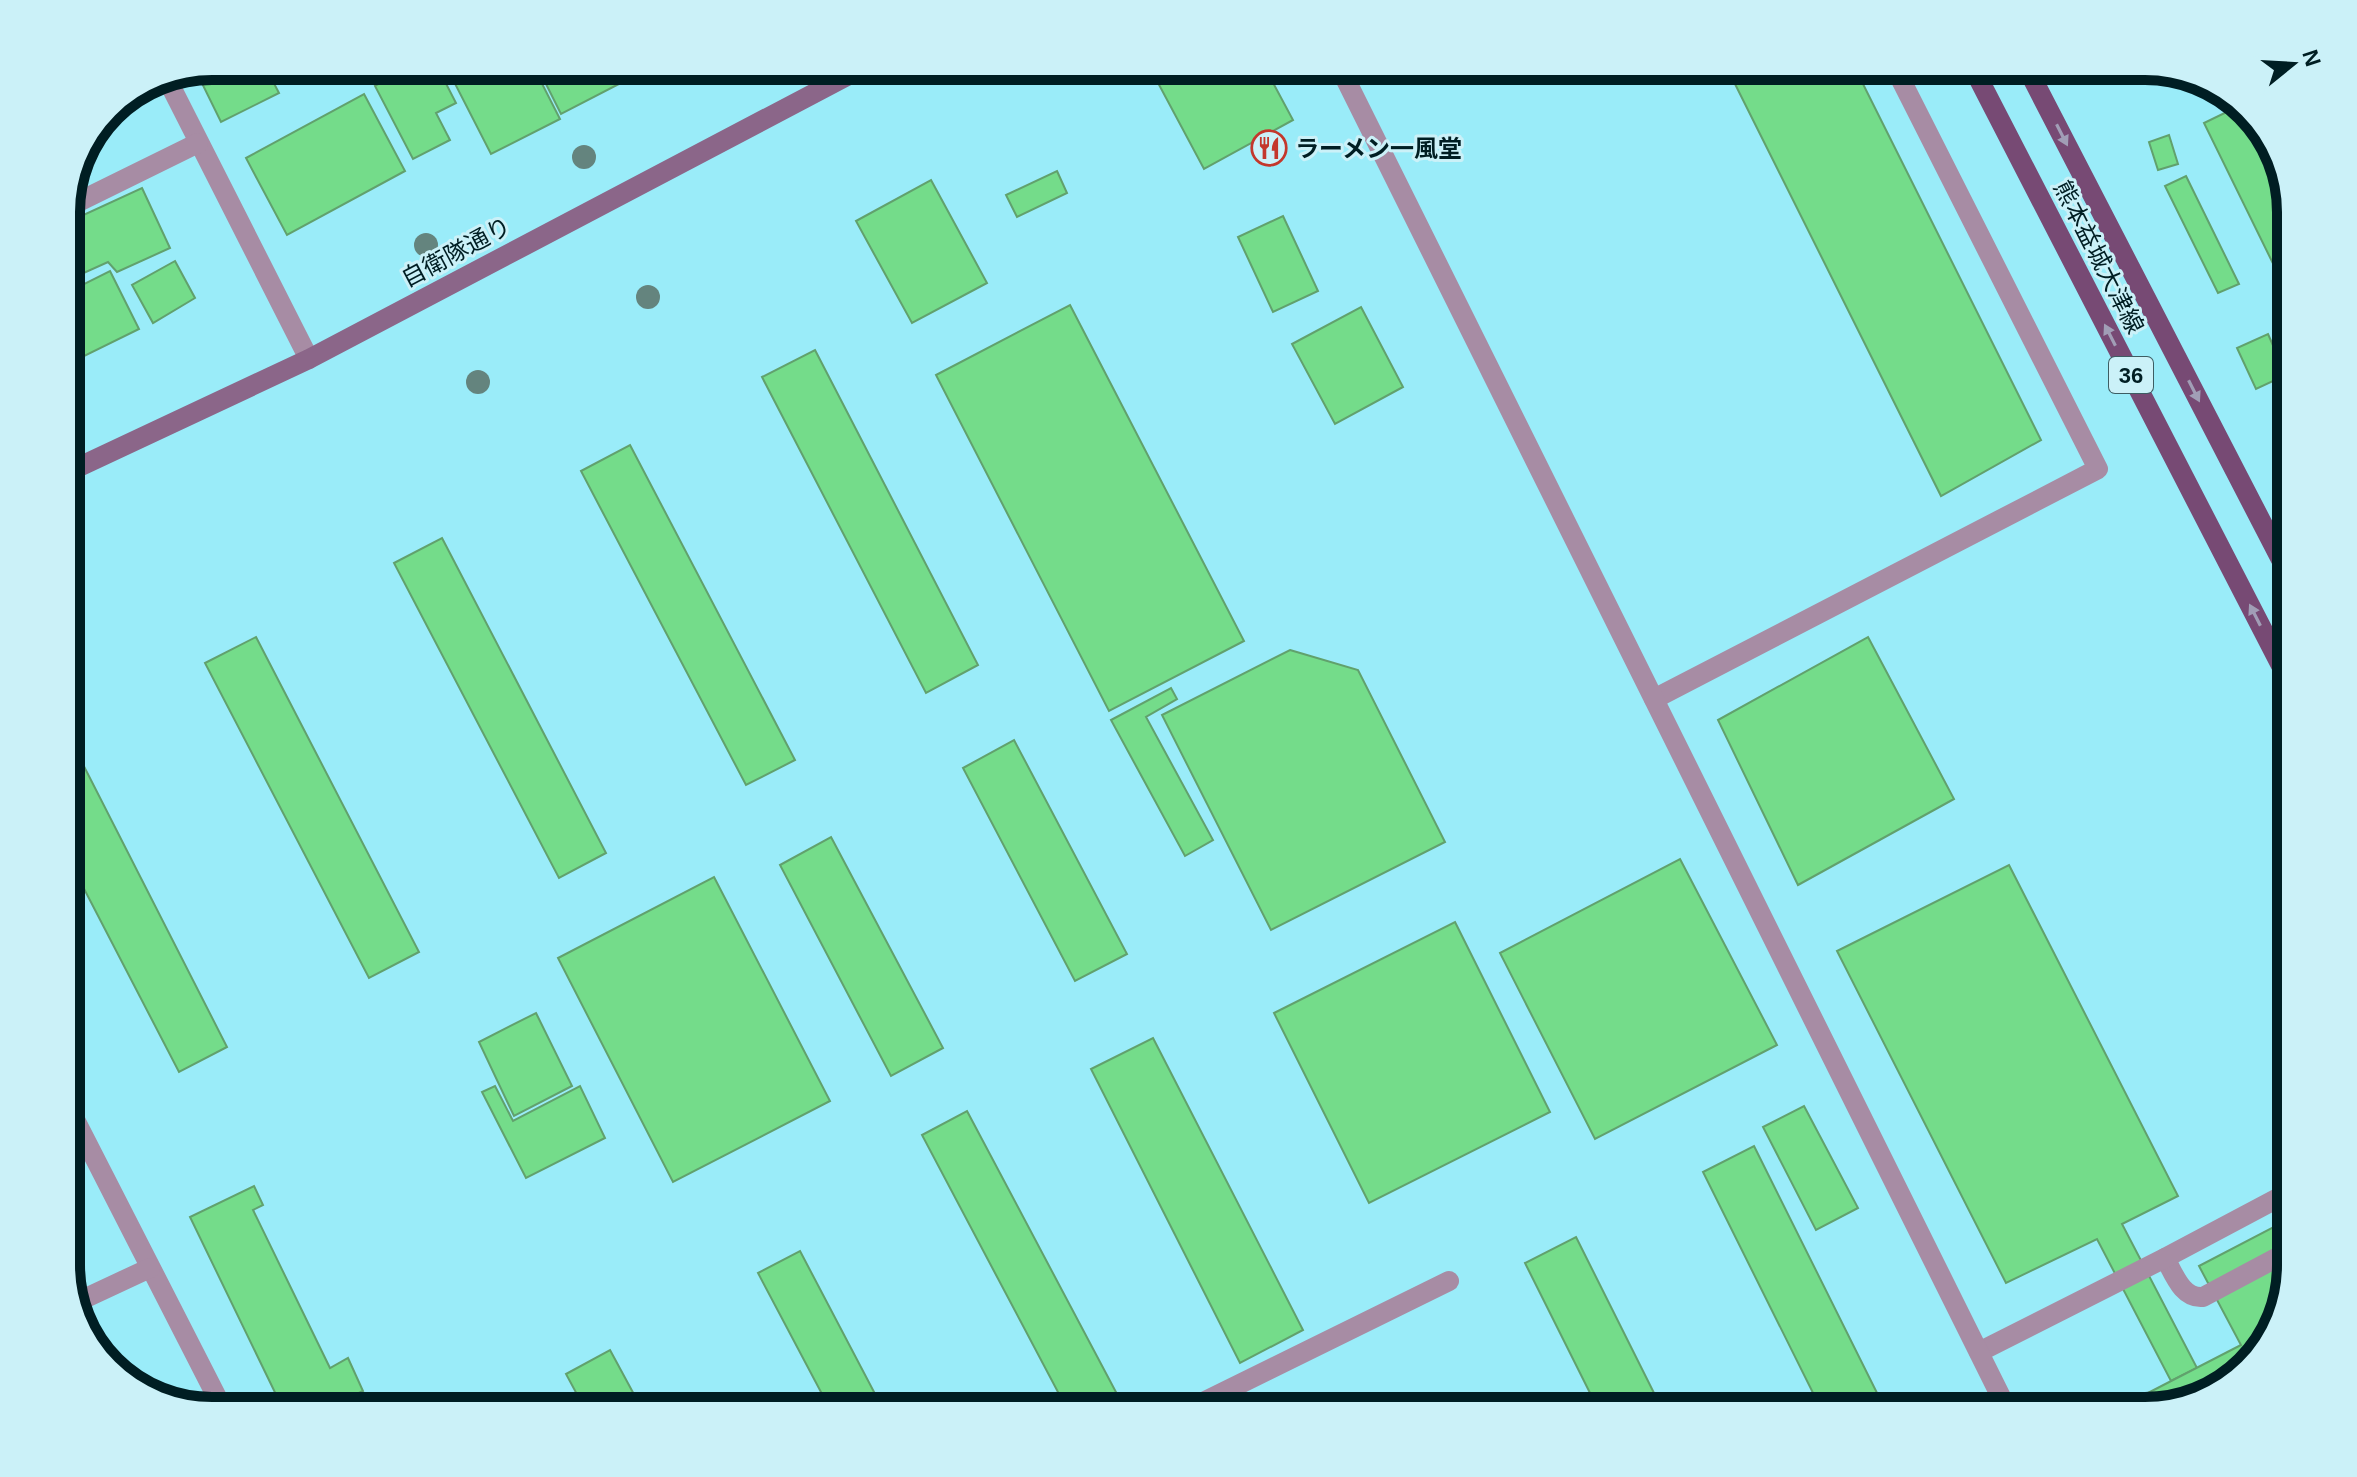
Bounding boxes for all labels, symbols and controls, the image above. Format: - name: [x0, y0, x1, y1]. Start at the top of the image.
- north arrow: [2253, 24, 2333, 104]
- text: N: [2297, 47, 2326, 69]
- one-way arrow: [2055, 124, 2069, 147]
- restaurant icon: ラーメン一風堂: [1250, 129, 1288, 167]
- place label: ラーメン一風堂: [1295, 135, 1462, 162]
- street label: 熊本益城大津線: [2049, 176, 2149, 338]
- street label: 自衛隊通り: [397, 212, 515, 292]
- one-way arrow: [2104, 323, 2117, 346]
- road number: 36: [2109, 357, 2153, 393]
- one-way arrow: [2188, 380, 2201, 403]
- one-way arrow: [2249, 604, 2262, 627]

